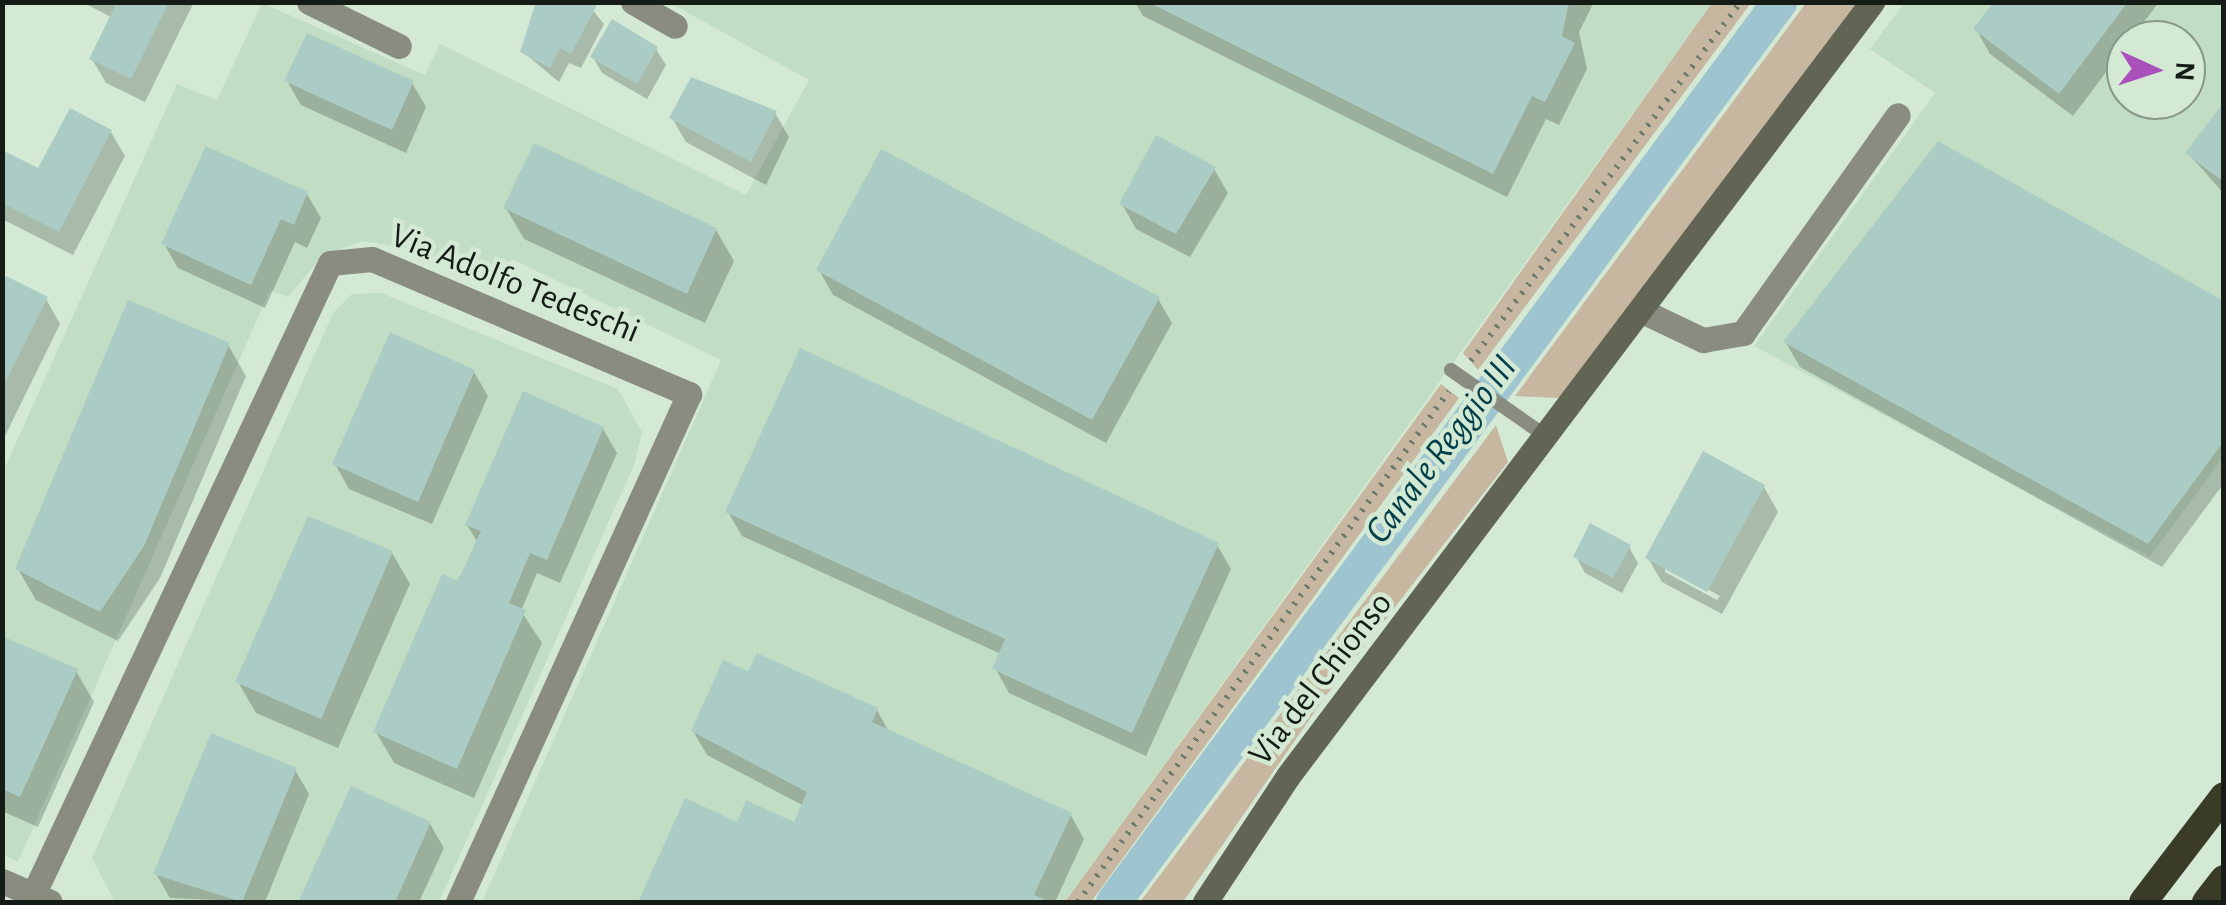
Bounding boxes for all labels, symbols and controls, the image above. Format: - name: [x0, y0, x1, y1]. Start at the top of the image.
- north arrow: [2106, 20, 2206, 120]
- text: N: [2169, 61, 2198, 82]
- street label: Via Adolfo Tedeschi: [384, 215, 646, 353]
- water label: Canale Reggio III: [1356, 347, 1528, 553]
- street label: Via del Chionso: [1240, 584, 1402, 774]

